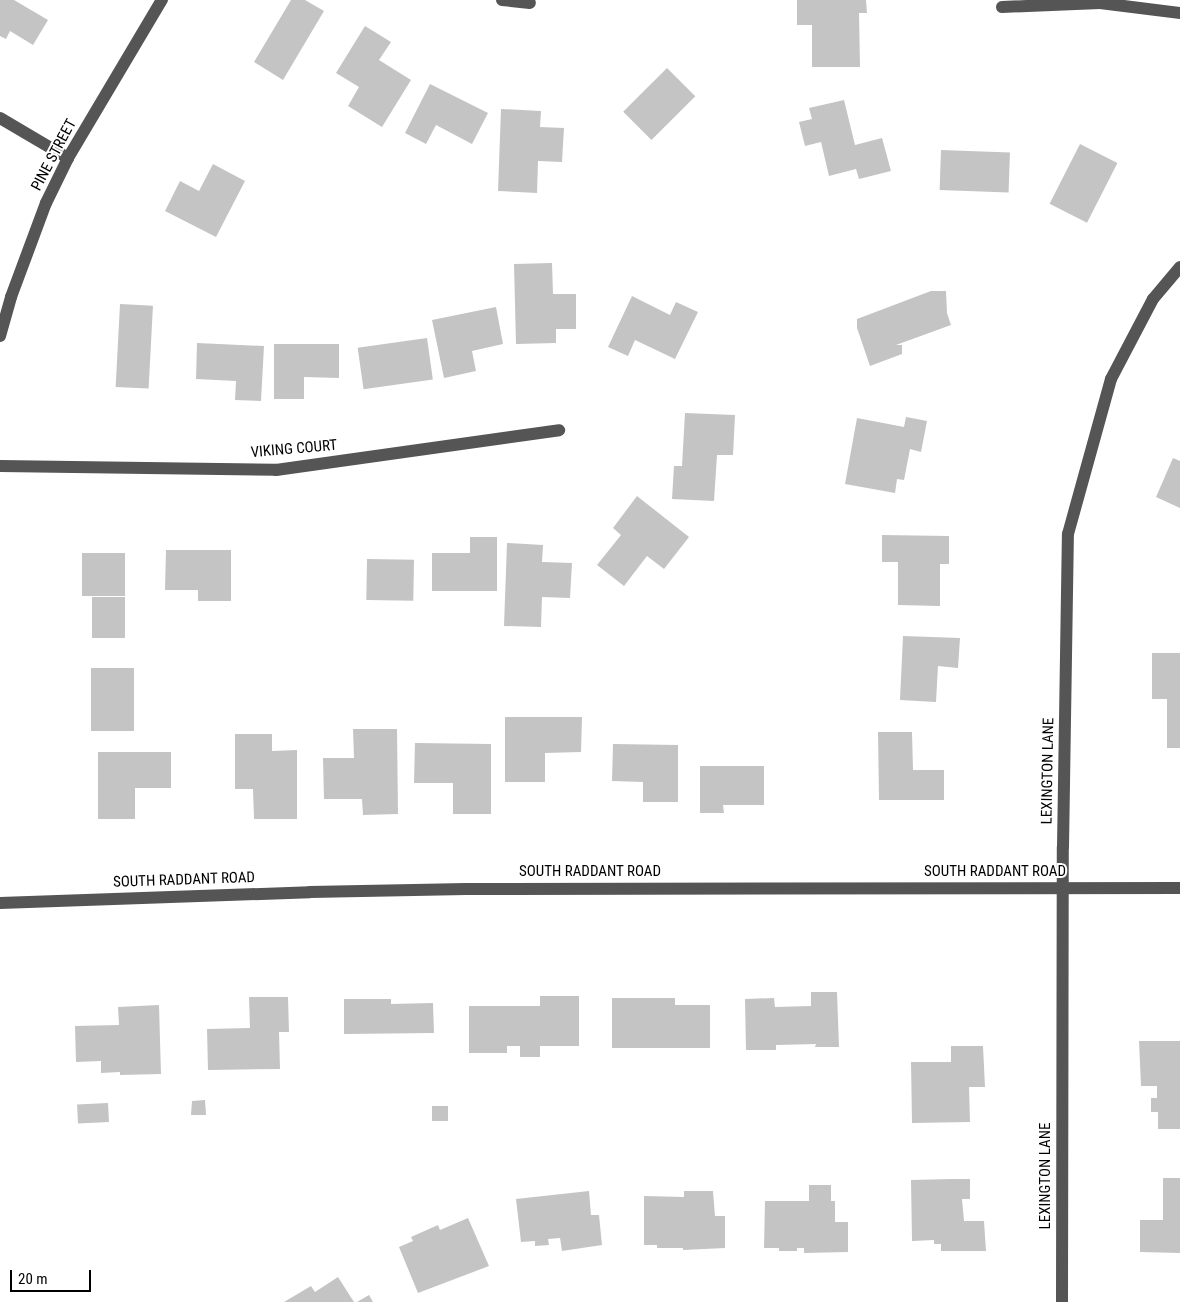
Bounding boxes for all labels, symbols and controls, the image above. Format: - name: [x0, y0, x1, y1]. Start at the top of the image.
- street label: PINE STREET: [28, 116, 80, 194]
- street label: VIKING COURT: [250, 436, 338, 462]
- street label: LEXINGTON LANE: [1038, 717, 1058, 825]
- street label: SOUTH RADDANT ROAD: [519, 863, 661, 881]
- street label: SOUTH RADDANT ROAD: [924, 863, 1066, 881]
- street label: SOUTH RADDANT ROAD: [113, 869, 255, 891]
- street label: LEXINGTON LANE: [1037, 1123, 1055, 1229]
- scale bar: [12, 1260, 94, 1292]
- text: 20 m: [18, 1270, 48, 1288]

